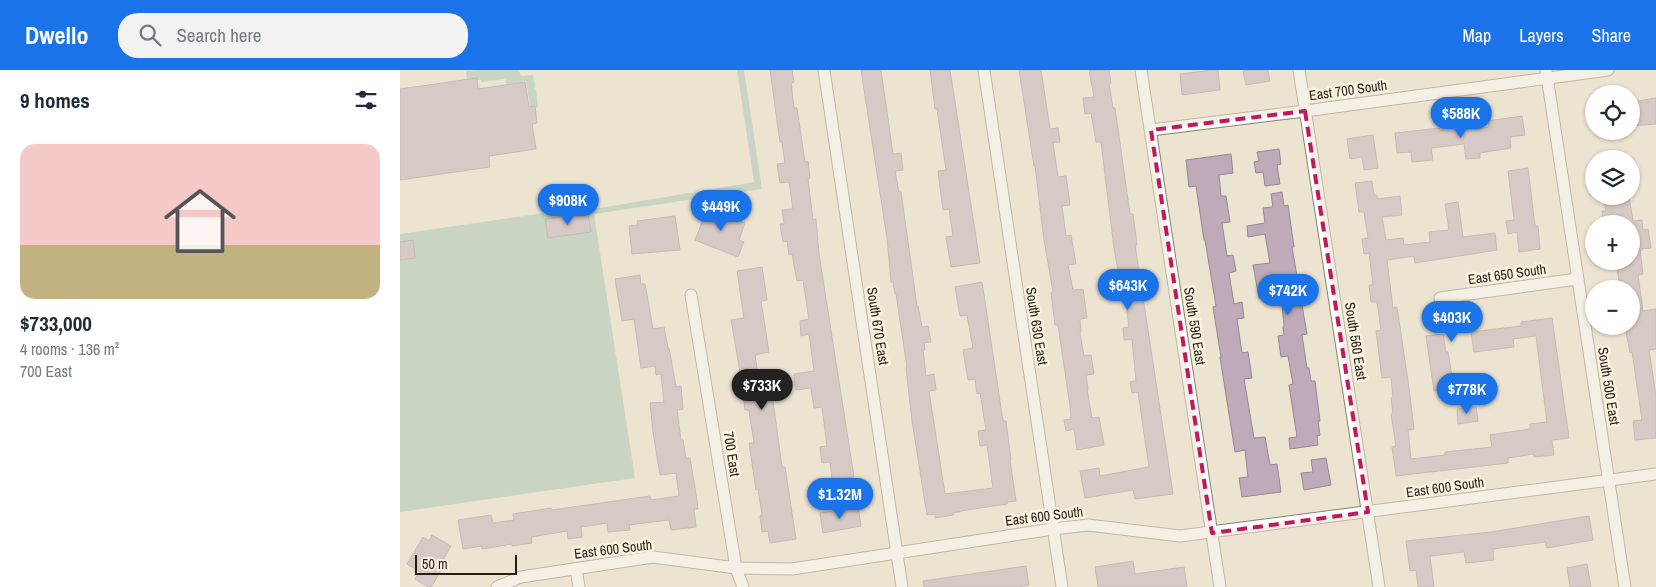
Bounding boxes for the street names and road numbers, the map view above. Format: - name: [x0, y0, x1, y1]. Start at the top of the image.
- street label: East 700 South: [1308, 76, 1388, 104]
- street label: East 650 South: [1467, 260, 1547, 288]
- street label: South 670 East: [863, 286, 893, 366]
- street label: South 630 East: [1022, 286, 1052, 366]
- street label: South 590 East: [1180, 286, 1210, 366]
- street label: South 560 East: [1341, 301, 1371, 381]
- street label: South 500 East: [1594, 346, 1624, 426]
- street label: 700 East: [720, 430, 744, 478]
- street label: East 600 South: [1405, 473, 1485, 501]
- street label: East 600 South: [1004, 502, 1084, 530]
- street label: East 600 South: [573, 535, 653, 563]

